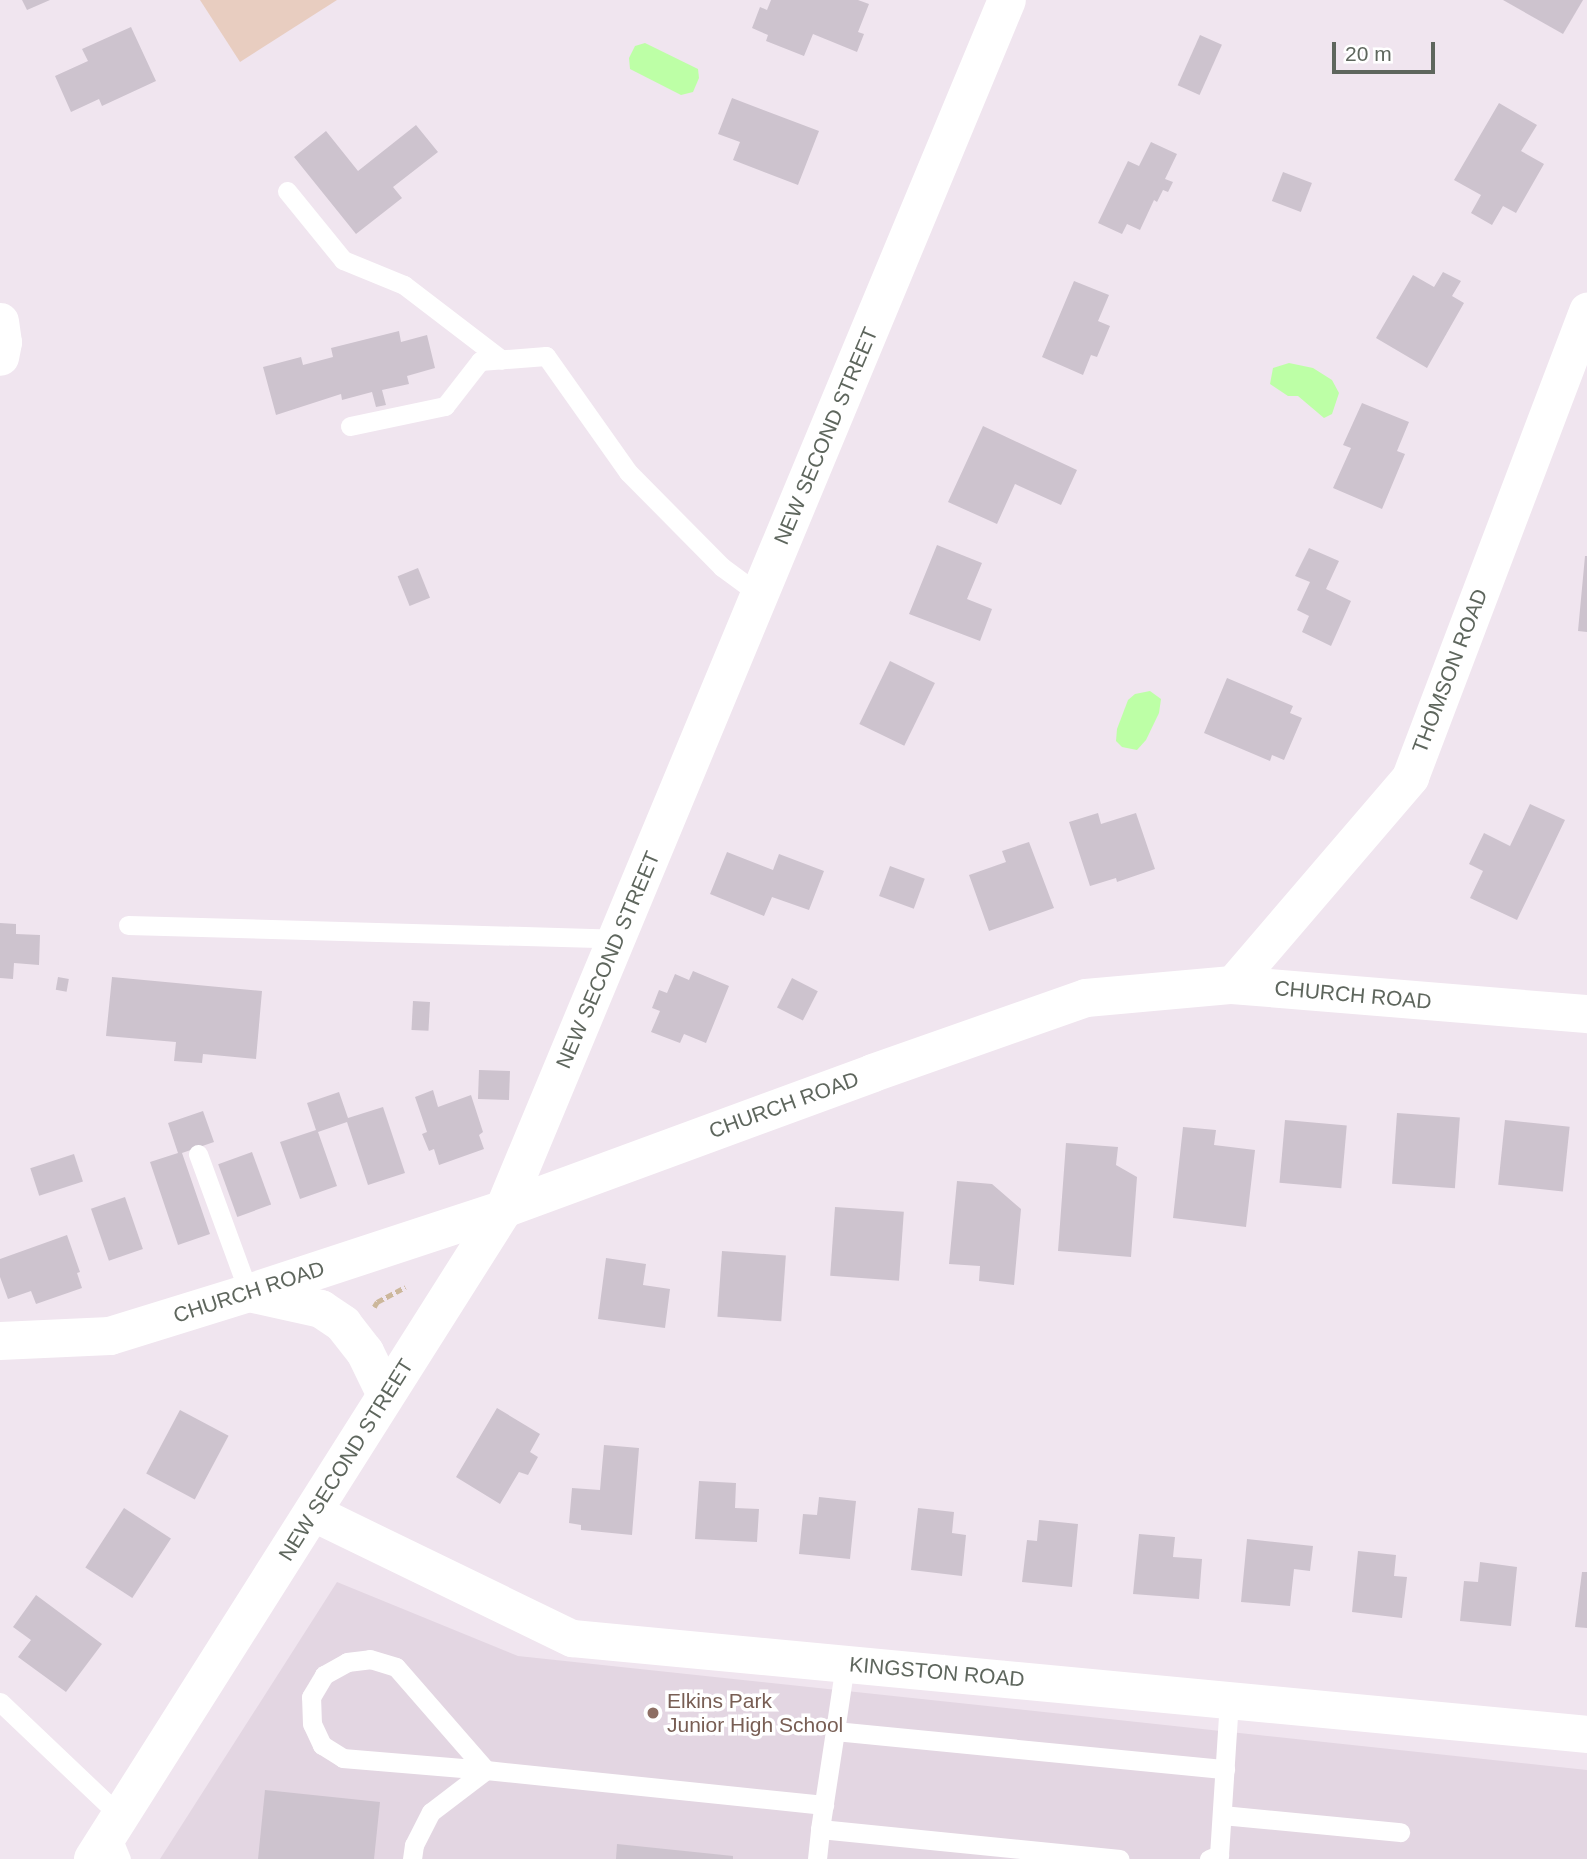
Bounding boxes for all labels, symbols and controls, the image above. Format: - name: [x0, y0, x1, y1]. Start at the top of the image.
- scale bar: [1335, 28, 1438, 72]
- text: 20 m: [1345, 42, 1392, 65]
- street label: NEW SECOND STREET: [769, 324, 883, 548]
- street label: THOMSON ROAD: [1407, 585, 1493, 757]
- street label: NEW SECOND STREET: [551, 848, 665, 1072]
- street label: CHURCH ROAD: [1273, 976, 1433, 1014]
- street label: CHURCH ROAD: [706, 1066, 862, 1144]
- street label: CHURCH ROAD: [170, 1256, 328, 1328]
- street label: NEW SECOND STREET: [273, 1354, 419, 1566]
- street label: KINGSTON ROAD: [848, 1652, 1026, 1692]
- place label: Elkins Park Junior High School: [667, 1688, 843, 1738]
- marker: Elkins Park Junior High School: [645, 1705, 661, 1721]

